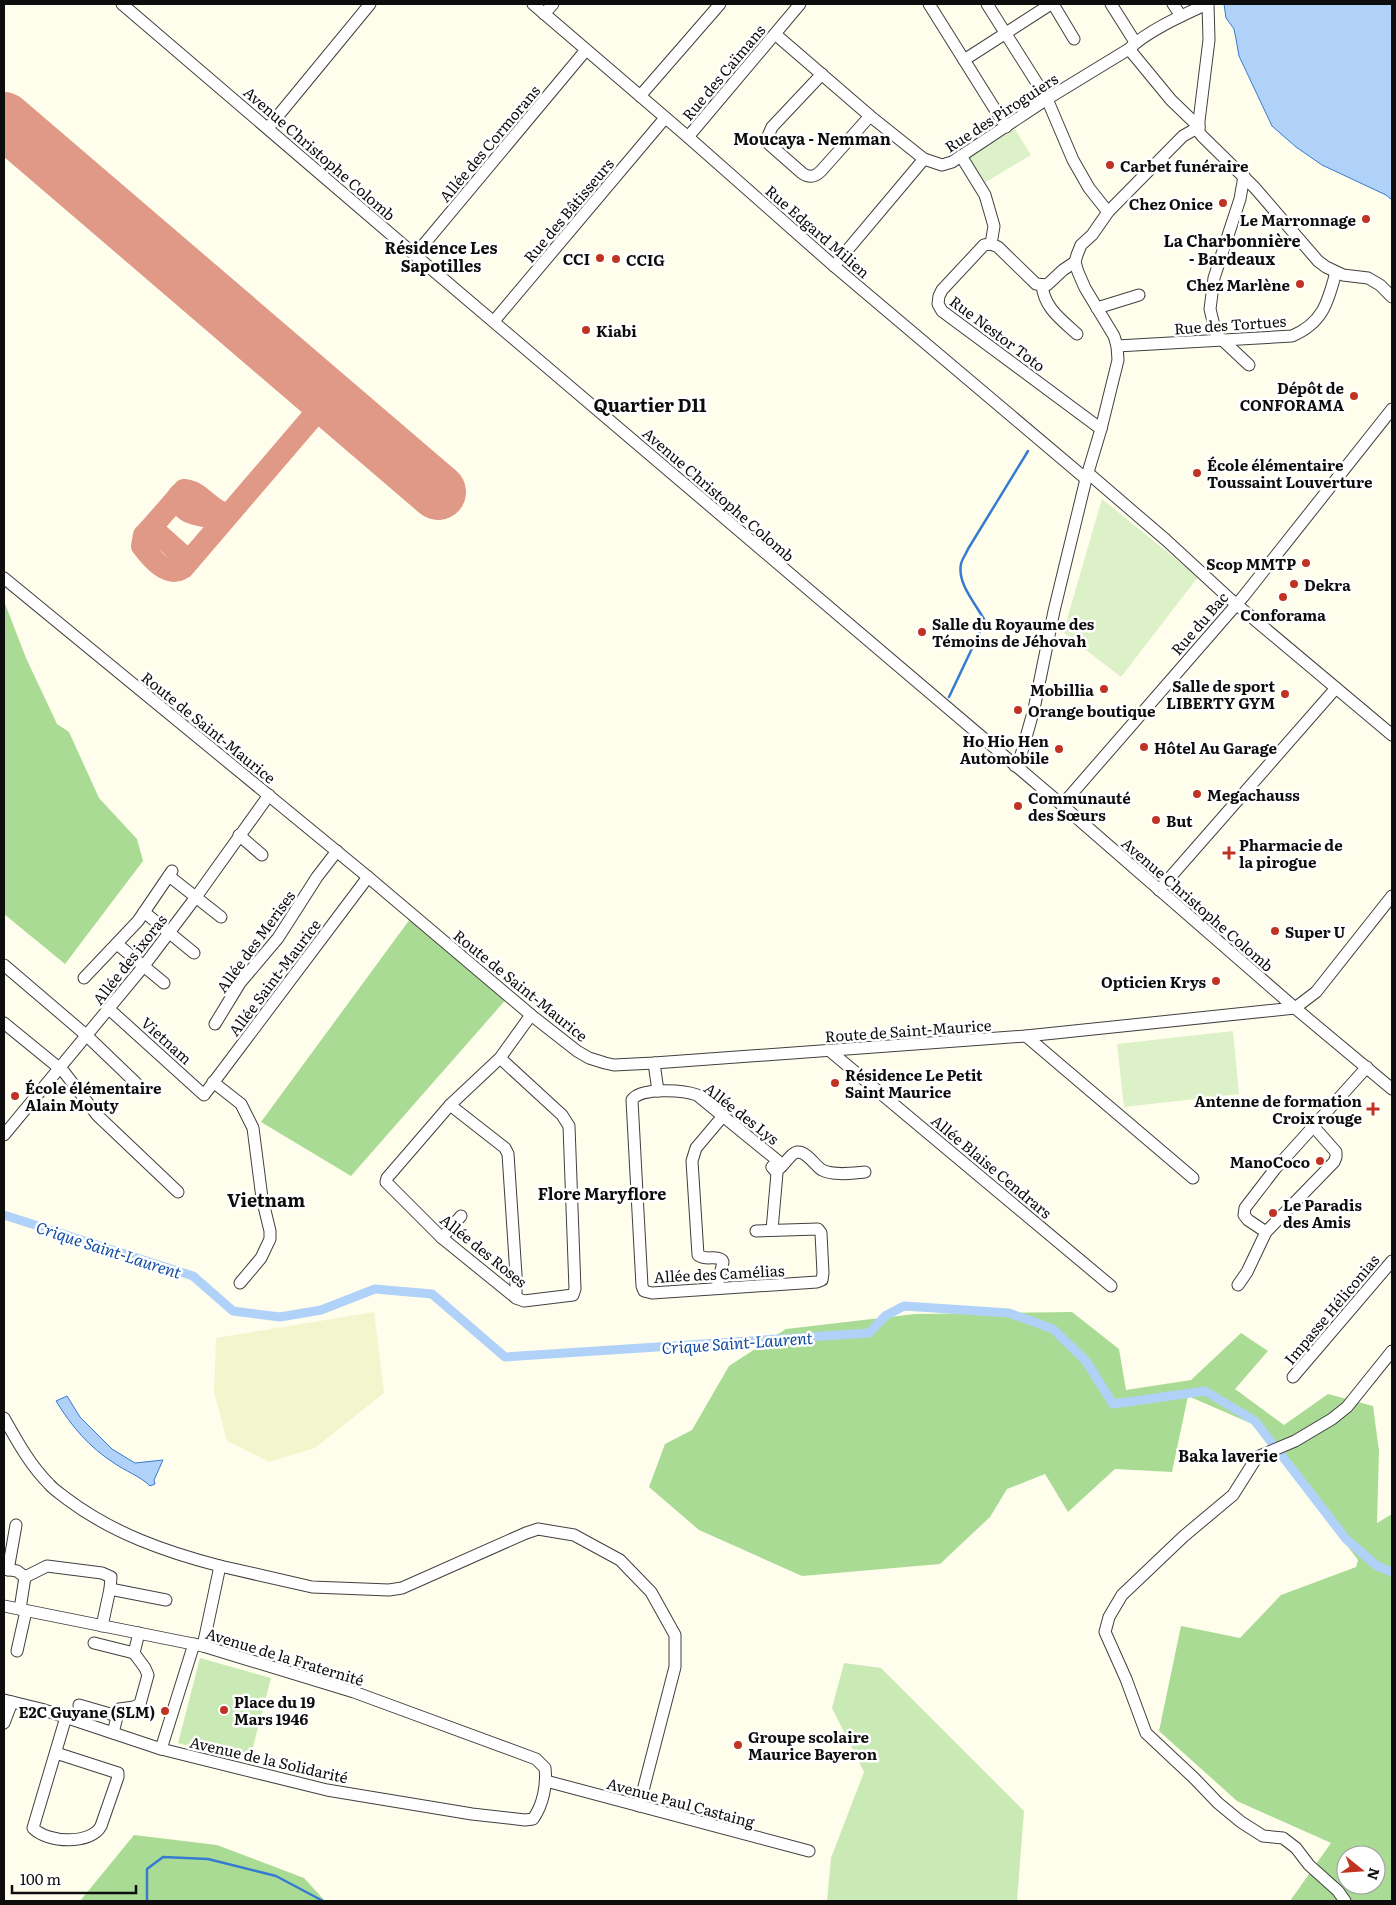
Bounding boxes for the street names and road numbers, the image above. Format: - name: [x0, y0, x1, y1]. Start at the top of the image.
- street label: Rue des Caïmans: [676, 19, 770, 125]
- street label: Rue des Piroguiers: [940, 67, 1062, 157]
- street label: Allée des Cormorans: [433, 79, 545, 207]
- street label: Avenue Christophe Colomb: [239, 80, 401, 226]
- street label: Rue des Bâtisseurs: [517, 153, 619, 267]
- street label: Rue Edgard Milien: [761, 179, 875, 283]
- street label: Rue Nestor Toto: [945, 289, 1051, 377]
- street label: Rue des Tortues: [1173, 309, 1287, 339]
- street label: Avenue Christophe Colomb: [638, 421, 800, 567]
- street label: Rue du Bac: [1165, 586, 1233, 660]
- street label: Route de Saint-Maurice: [137, 666, 281, 789]
- street label: Avenue Christophe Colomb: [1117, 831, 1279, 977]
- street label: Allée des Merises: [210, 885, 300, 997]
- street label: Allée des ixoras: [86, 909, 172, 1009]
- street label: Allée Saint-Maurice: [222, 913, 326, 1040]
- street label: Route de Saint-Maurice: [449, 924, 593, 1047]
- street label: Vietnam: [136, 1011, 198, 1069]
- street label: Route de Saint-Maurice: [824, 1013, 992, 1047]
- street label: Allée des Lys: [700, 1076, 785, 1150]
- street label: Allée Blaise Cendrars: [927, 1109, 1057, 1223]
- street label: Allée des Roses: [436, 1208, 533, 1292]
- street label: Impasse Héliconias: [1278, 1249, 1384, 1369]
- street label: Allée des Camélias: [653, 1258, 785, 1288]
- street label: Avenue de la Fraternité: [203, 1621, 367, 1691]
- street label: Avenue de la Solidarité: [188, 1730, 351, 1788]
- street label: Avenue Paul Castaing: [605, 1771, 758, 1833]

